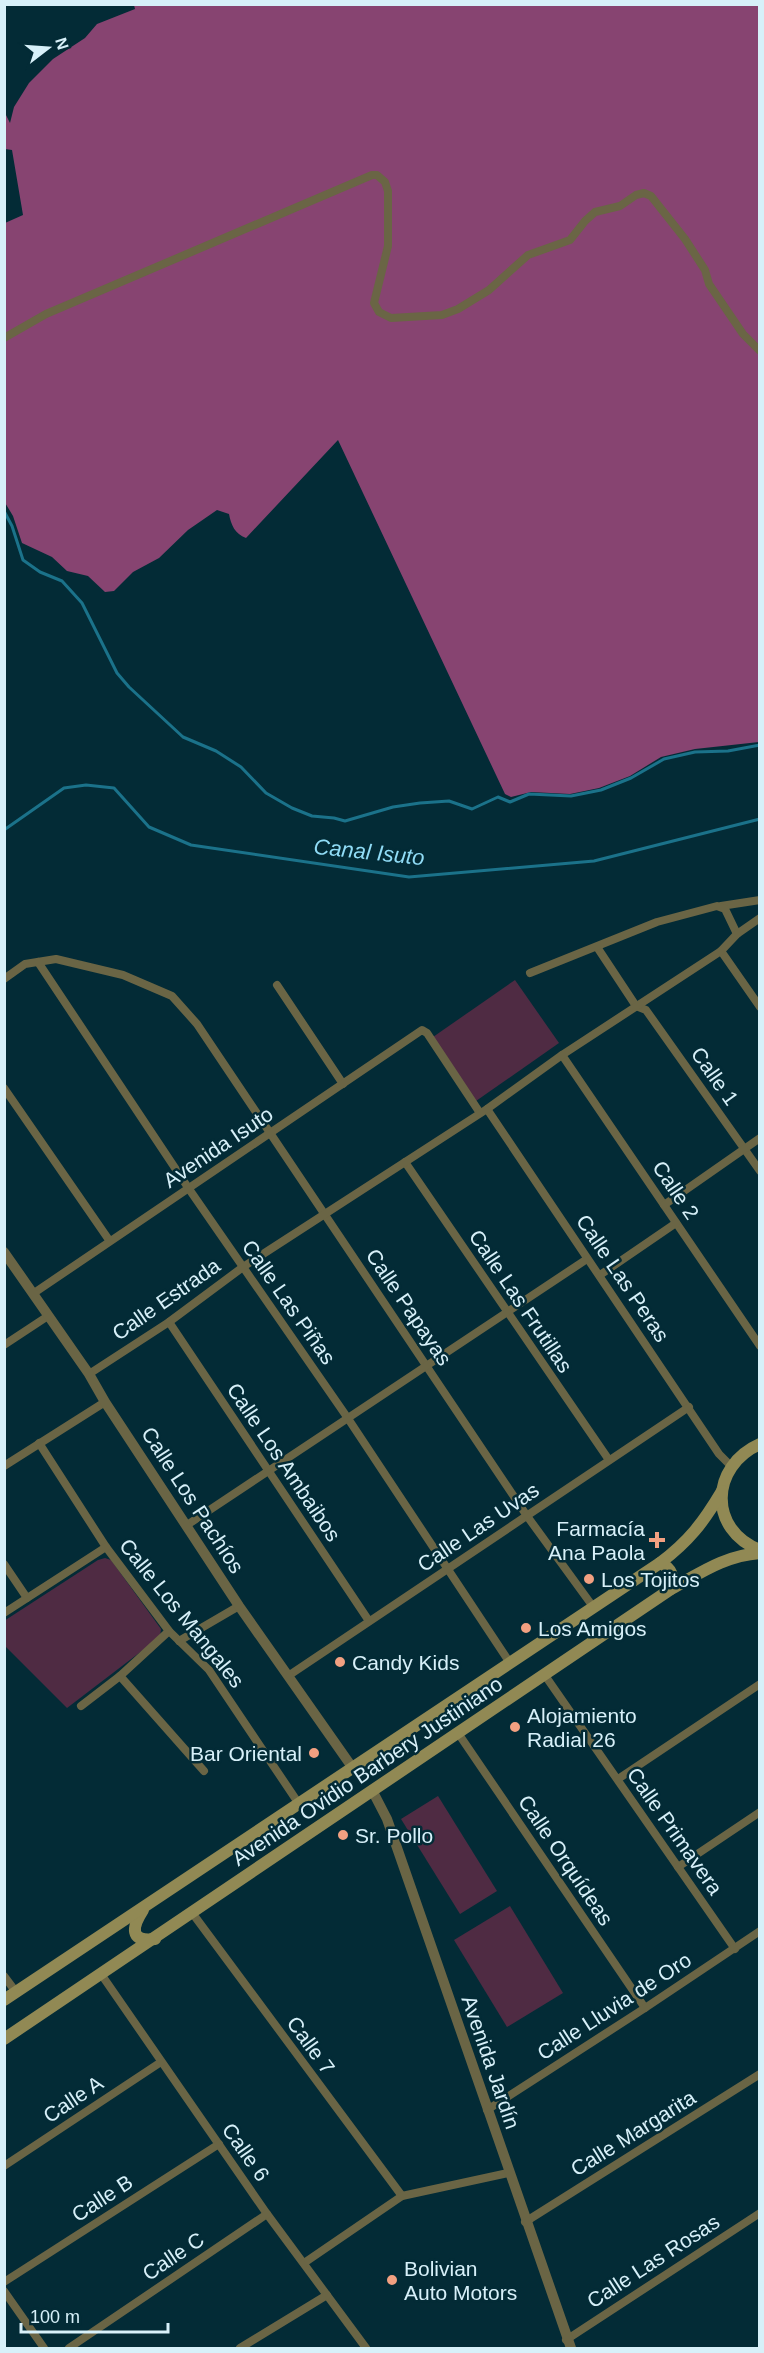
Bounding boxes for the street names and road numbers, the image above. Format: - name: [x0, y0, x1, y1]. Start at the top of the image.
- street label: Calle 1: [687, 1043, 743, 1109]
- street label: Avenida Isuto: [159, 1102, 277, 1192]
- street label: Calle 2: [648, 1156, 704, 1224]
- street label: Calle Las Peras: [572, 1210, 674, 1346]
- street label: Calle Las Frutillas: [465, 1225, 577, 1377]
- street label: Calle Las Piñas: [238, 1236, 340, 1368]
- street label: Calle Papayas: [362, 1244, 456, 1370]
- street label: Calle Estrada: [108, 1253, 224, 1345]
- street label: Calle Los Ambaibos: [223, 1379, 345, 1545]
- street label: Calle Los Pachíos: [137, 1423, 249, 1577]
- street label: Calle Las Uvas: [413, 1478, 543, 1576]
- street label: Calle Los Mangales: [115, 1534, 249, 1692]
- street label: Avenida Ovidio Barbery Justiniano: [228, 1672, 506, 1870]
- street label: Calle Primavera: [623, 1763, 727, 1899]
- street label: Calle Orquídeas: [514, 1791, 618, 1929]
- street label: Calle Lluvia de Oro: [533, 1948, 695, 2064]
- street label: Avenida Jardín: [457, 1992, 525, 2132]
- street label: Calle 7: [282, 2012, 340, 2078]
- street label: Calle A: [39, 2071, 107, 2127]
- street label: Calle Margarita: [567, 2085, 700, 2180]
- street label: Calle 6: [218, 2119, 274, 2185]
- street label: Calle B: [67, 2170, 137, 2226]
- street label: Calle Las Rosas: [583, 2210, 723, 2312]
- street label: Calle C: [138, 2227, 208, 2285]

